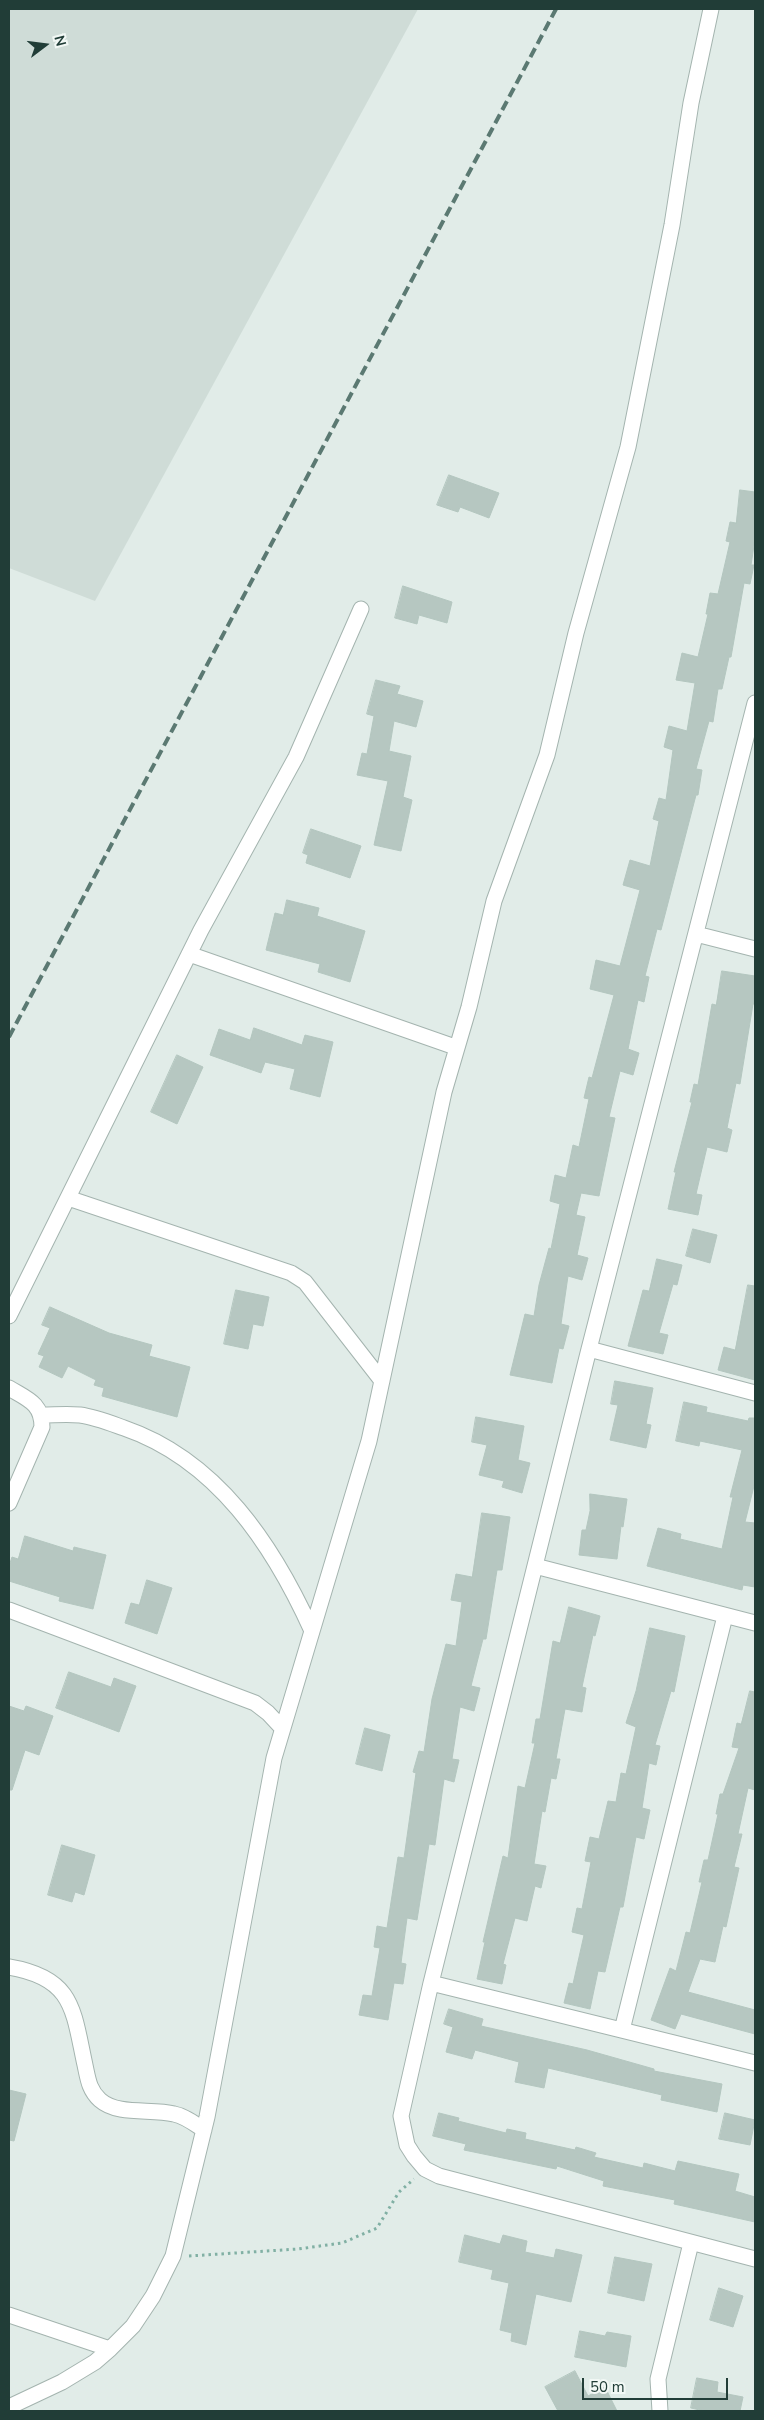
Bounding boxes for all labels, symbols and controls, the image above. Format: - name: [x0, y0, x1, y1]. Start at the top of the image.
- north arrow: [20, 20, 70, 70]
- text: N: [49, 33, 71, 49]
- scale bar: [584, 2368, 730, 2400]
- text: 50 m: [590, 2377, 625, 2397]

